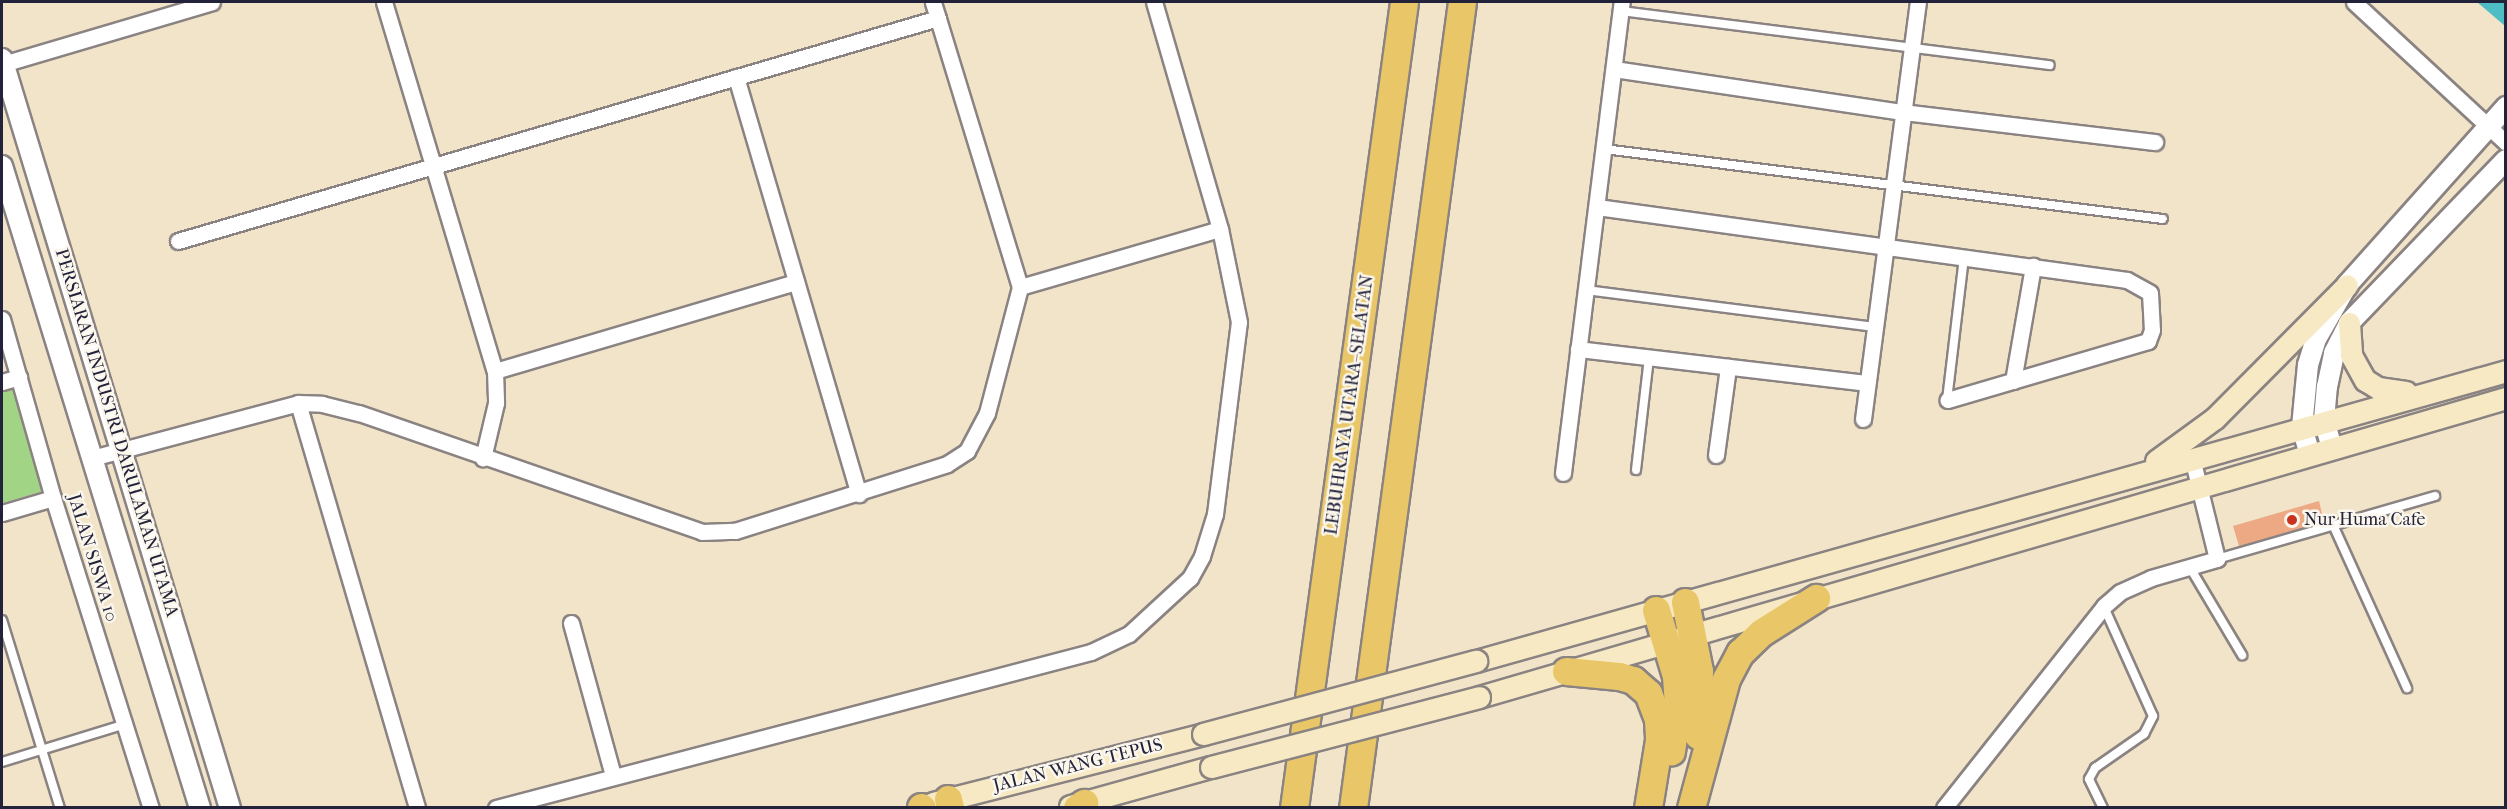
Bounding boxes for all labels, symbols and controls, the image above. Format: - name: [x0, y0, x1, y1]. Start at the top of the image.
- street label: PERSIARAN INDUSTRI DARULAMAN UTAMA: [50, 246, 182, 620]
- street label: LEBUHRAYA UTARA–SELATAN: [1321, 274, 1379, 536]
- street label: JALAN SISWA 10: [62, 491, 122, 625]
- place label: Nur Huma Cafe: [2304, 509, 2425, 531]
- marker: Nur Huma Cafe: [2285, 513, 2299, 527]
- street label: JALAN WANG TEPUS: [991, 734, 1165, 798]

